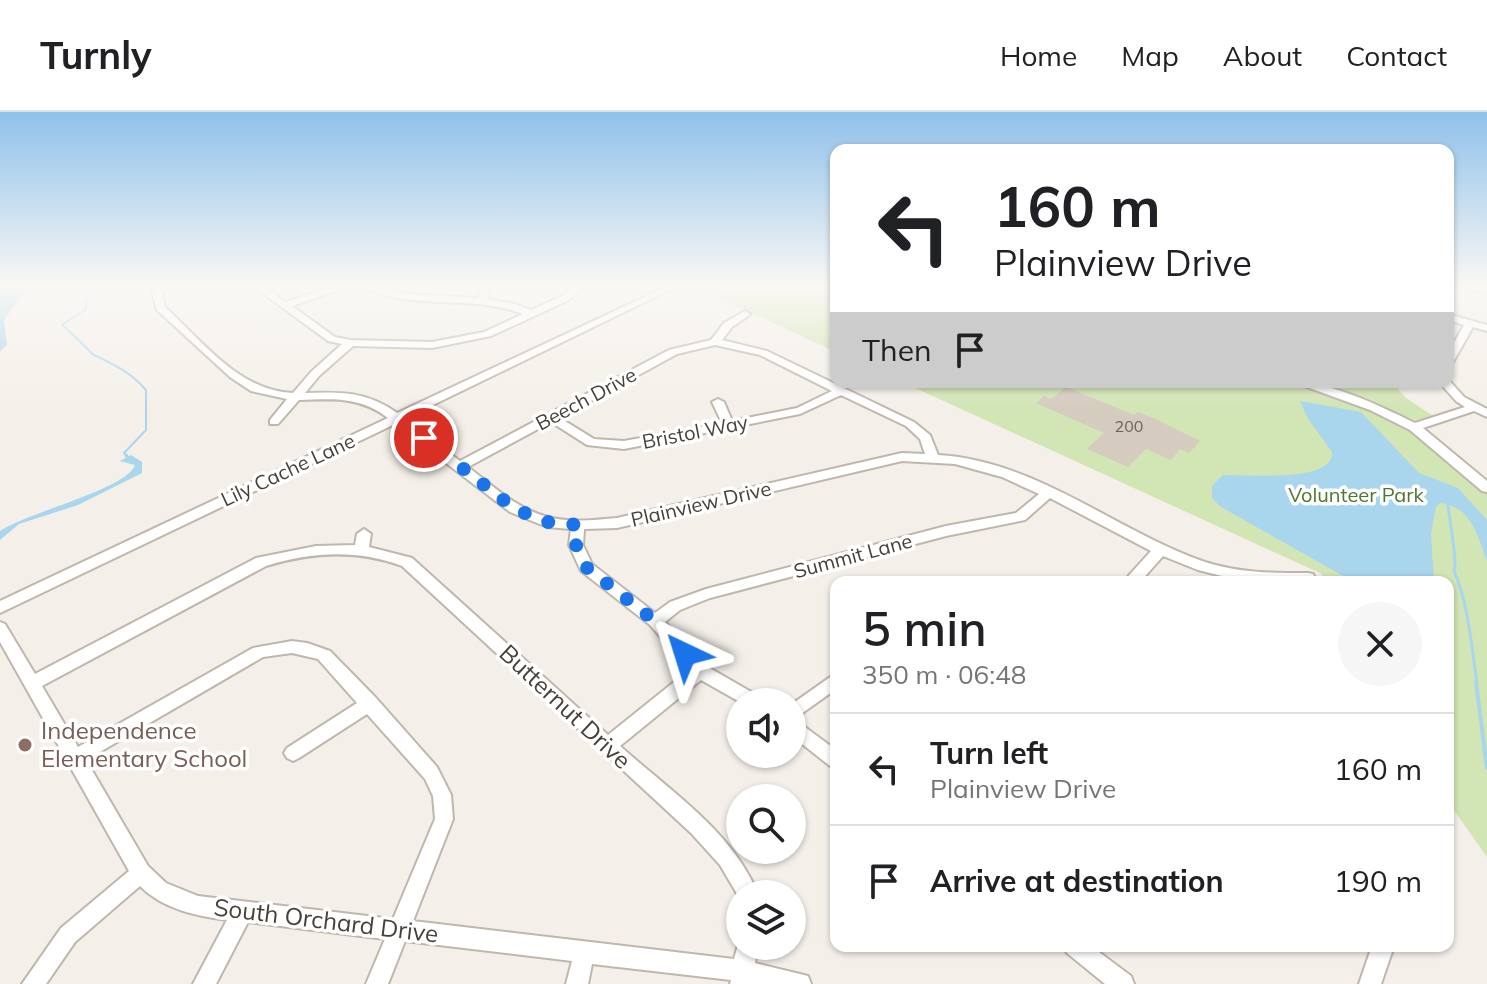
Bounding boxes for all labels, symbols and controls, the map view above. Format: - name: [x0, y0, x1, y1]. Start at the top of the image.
- text: Turnly: [40, 31, 152, 79]
- text: Home: [1000, 38, 1077, 73]
- text: Map: [1121, 38, 1179, 73]
- text: About: [1223, 38, 1302, 73]
- text: Contact: [1346, 38, 1447, 73]
- text: 160 m: [994, 171, 1161, 241]
- icon: left: [862, 176, 966, 280]
- text: Plainview Drive: [994, 240, 1252, 285]
- icon: arrive: [948, 328, 992, 372]
- text: Then: [862, 331, 932, 369]
- street label: Beech Drive: [531, 362, 640, 436]
- pin: [390, 404, 458, 472]
- street label: Bristol Way: [640, 409, 750, 454]
- icon: arrive: [402, 416, 446, 460]
- house number: 200: [1115, 416, 1143, 436]
- street label: Lily Cache Lane: [217, 428, 359, 511]
- street label: Plainview Drive: [628, 475, 773, 532]
- park label: Volunteer Park: [1288, 482, 1424, 507]
- street label: Summit Lane: [791, 528, 915, 583]
- text: 5 min: [862, 598, 987, 658]
- button: close: [1338, 602, 1422, 686]
- position arrow: [643, 612, 727, 696]
- street label: Butternut Drive: [494, 638, 638, 775]
- text: 350 m · 06:48: [862, 658, 1026, 691]
- map controls: [726, 688, 806, 960]
- button: sound: [726, 688, 806, 768]
- place label: Independence Elementary School: [41, 715, 247, 773]
- text: Turn left: [930, 734, 1048, 772]
- marker: Independence Elementary School: [16, 736, 34, 754]
- icon: left: [862, 747, 906, 791]
- text: 160 m: [1334, 750, 1422, 788]
- text: Plainview Drive: [930, 772, 1116, 805]
- button: search: [726, 784, 806, 864]
- icon: arrive: [862, 859, 906, 903]
- text: Arrive at destination: [930, 862, 1224, 900]
- text: 190 m: [1334, 862, 1422, 900]
- button: layers: [726, 880, 806, 960]
- street label: South Orchard Drive: [212, 891, 440, 949]

